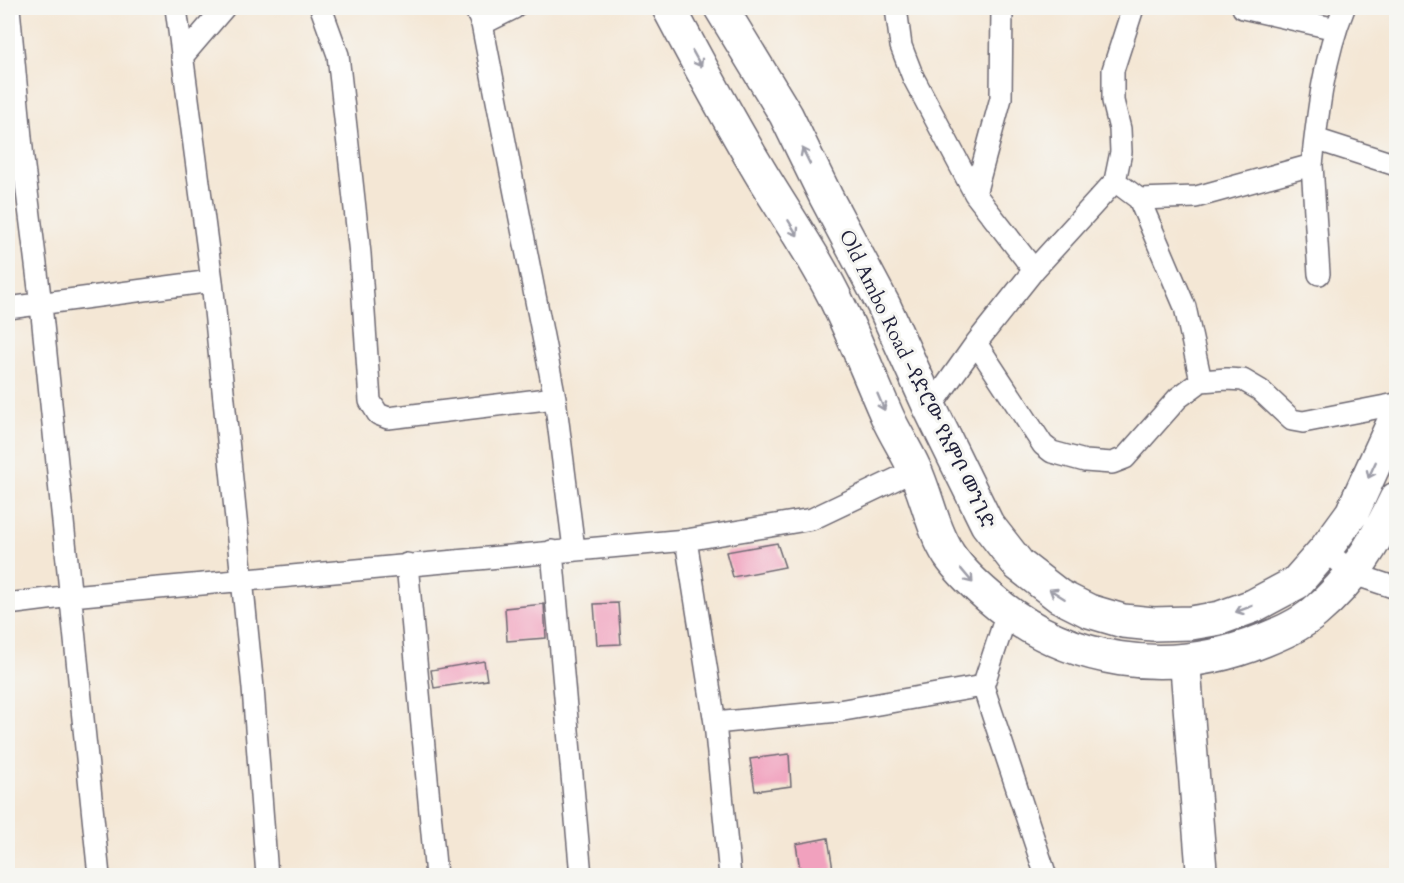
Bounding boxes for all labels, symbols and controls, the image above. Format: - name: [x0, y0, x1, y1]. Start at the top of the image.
- one-way arrow: [691, 50, 703, 67]
- one-way arrow: [799, 148, 811, 166]
- one-way arrow: [788, 219, 800, 236]
- street label: Old Ambo Road -የድሮው የአምቦ መንገድ: [833, 225, 1002, 533]
- one-way arrow: [876, 392, 887, 411]
- one-way arrow: [1366, 461, 1377, 479]
- one-way arrow: [960, 568, 974, 583]
- one-way arrow: [1049, 587, 1066, 599]
- one-way arrow: [1235, 605, 1254, 616]

